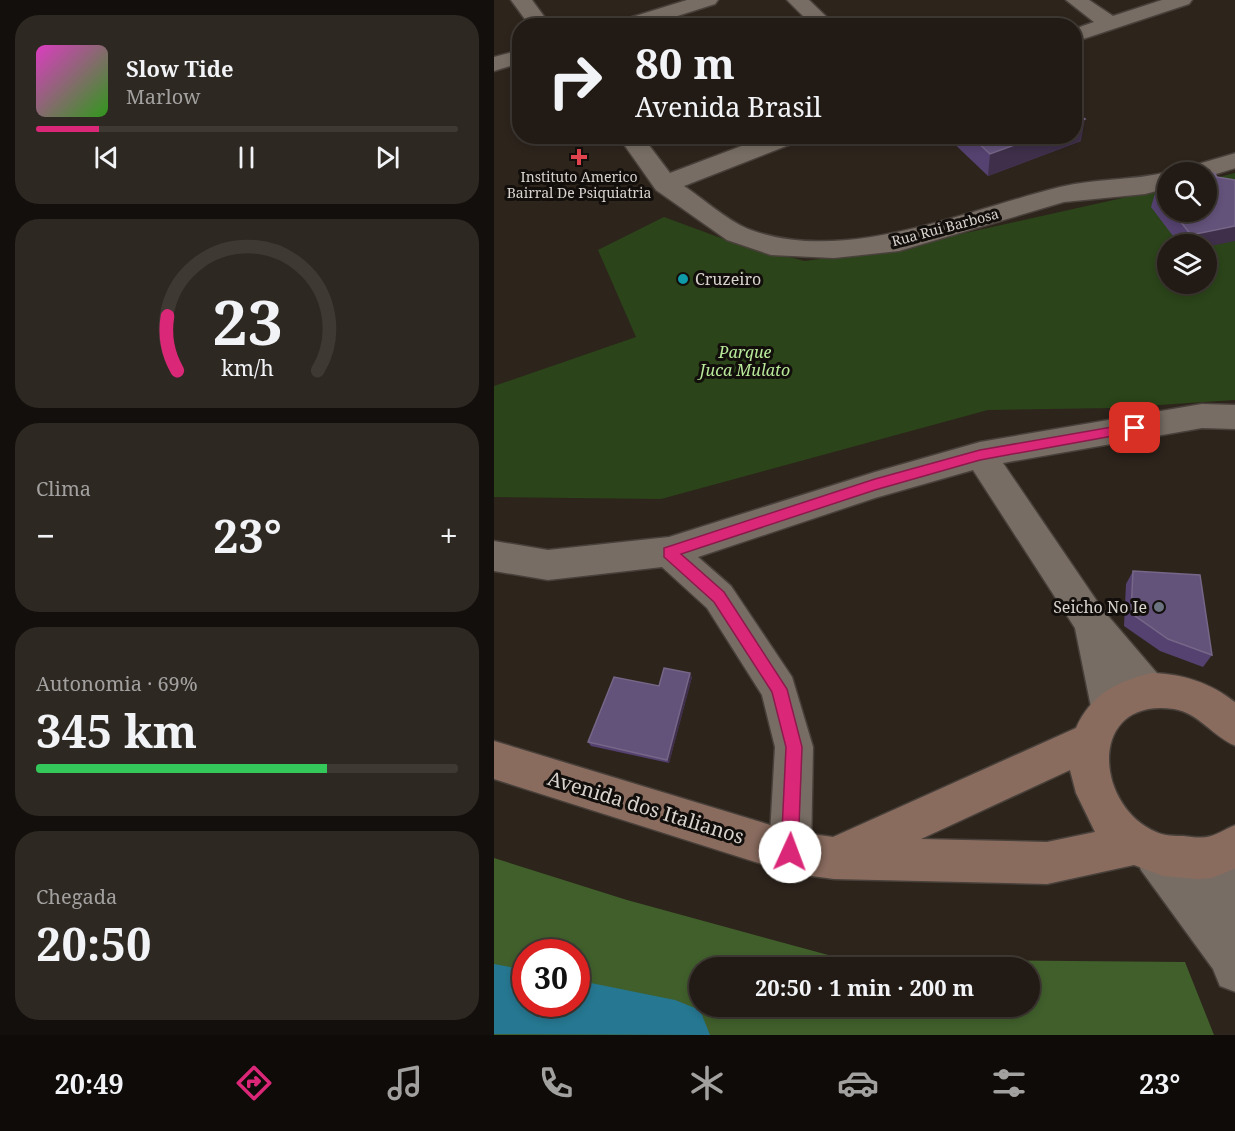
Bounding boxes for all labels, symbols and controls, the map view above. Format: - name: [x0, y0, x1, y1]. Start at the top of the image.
- text: 80 m: [635, 34, 735, 91]
- icon: right: [536, 42, 614, 120]
- text: Slow Tide: [126, 53, 234, 83]
- text: Marlow: [126, 83, 200, 110]
- text: Avenida Brasil: [635, 88, 822, 125]
- icon: previous: [90, 141, 123, 174]
- icon: pause: [230, 141, 263, 174]
- icon: next: [371, 141, 404, 174]
- marker: Instituto Americo Bairral De Psiquiatria: [570, 148, 588, 166]
- map controls: [1157, 162, 1217, 294]
- button: search: [1157, 162, 1217, 222]
- place label: Instituto Americo Bairral De Psiquiatria: [507, 167, 651, 202]
- street label: Rua Rui Barbosa: [889, 204, 1001, 250]
- button: layers: [1157, 234, 1217, 294]
- place label: Cruzeiro: [695, 268, 761, 290]
- marker: Cruzeiro: [676, 272, 690, 286]
- text: 23: [212, 278, 282, 363]
- park label: Parque Juca Mulato: [697, 341, 790, 381]
- text: km/h: [221, 353, 274, 382]
- pin: [1109, 402, 1160, 453]
- icon: arrive: [1118, 411, 1151, 444]
- text: Clima: [36, 475, 91, 502]
- text: 23°: [213, 505, 282, 566]
- text: −: [36, 513, 55, 558]
- text: +: [440, 513, 458, 558]
- place label: Seicho No Ie: [1053, 596, 1147, 618]
- marker: Seicho No Ie: [1152, 600, 1166, 614]
- text: Autonomia · 69%: [36, 670, 198, 697]
- text: 345 km: [36, 700, 197, 761]
- street label: Avenida dos Italianos: [544, 764, 748, 850]
- position arrow: [758, 820, 822, 884]
- text: Chegada: [36, 883, 117, 910]
- text: 20:50: [36, 913, 151, 974]
- speed limit sign: 30: [512, 939, 590, 1017]
- text: 20:50 · 1 min · 200 m: [755, 972, 974, 1002]
- icon: directions: [233, 1062, 275, 1104]
- icon: music: [384, 1062, 426, 1104]
- icon: phone: [535, 1062, 577, 1104]
- icon: climate: [686, 1062, 728, 1104]
- icon: car: [837, 1062, 879, 1104]
- icon: filters: [988, 1062, 1030, 1104]
- text: 20:49: [55, 1065, 124, 1102]
- text: 23°: [1139, 1065, 1180, 1102]

